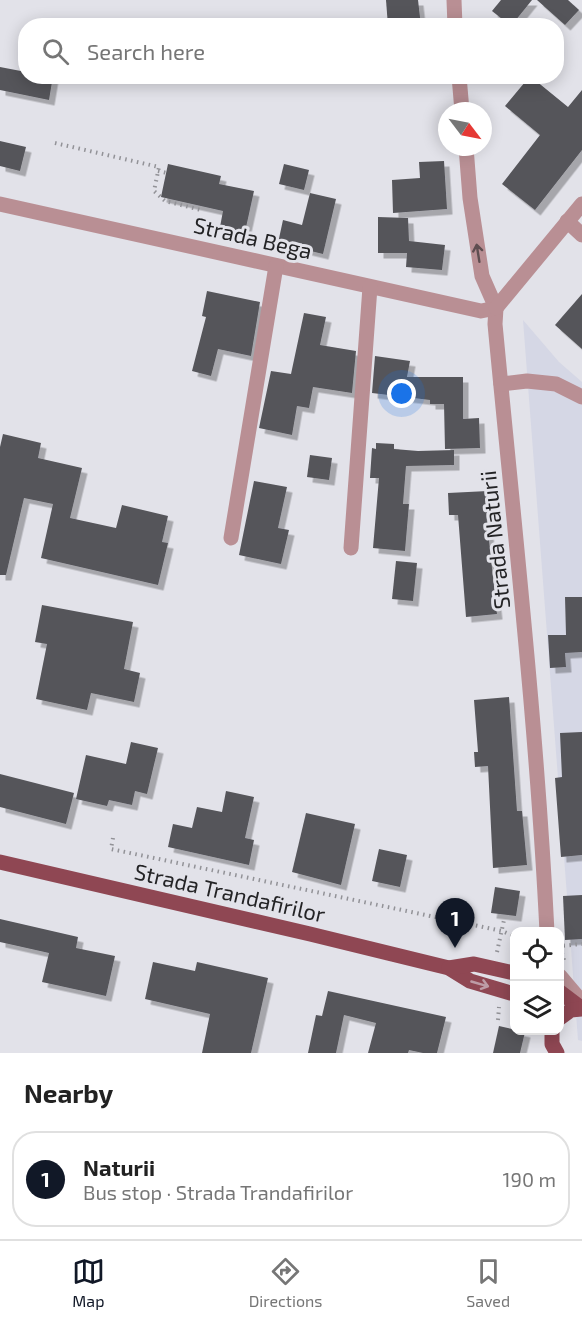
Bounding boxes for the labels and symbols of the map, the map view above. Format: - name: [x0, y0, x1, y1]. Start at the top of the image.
- north arrow: [438, 102, 492, 156]
- street label: Strada Bega: [191, 211, 315, 263]
- one-way arrow: [473, 243, 484, 263]
- your location: [387, 379, 416, 408]
- street label: Strada Naturii: [474, 469, 514, 611]
- street label: Strada Trandafirilor: [132, 857, 328, 927]
- pin: 1: [436, 898, 474, 948]
- one-way arrow: [470, 979, 489, 990]

